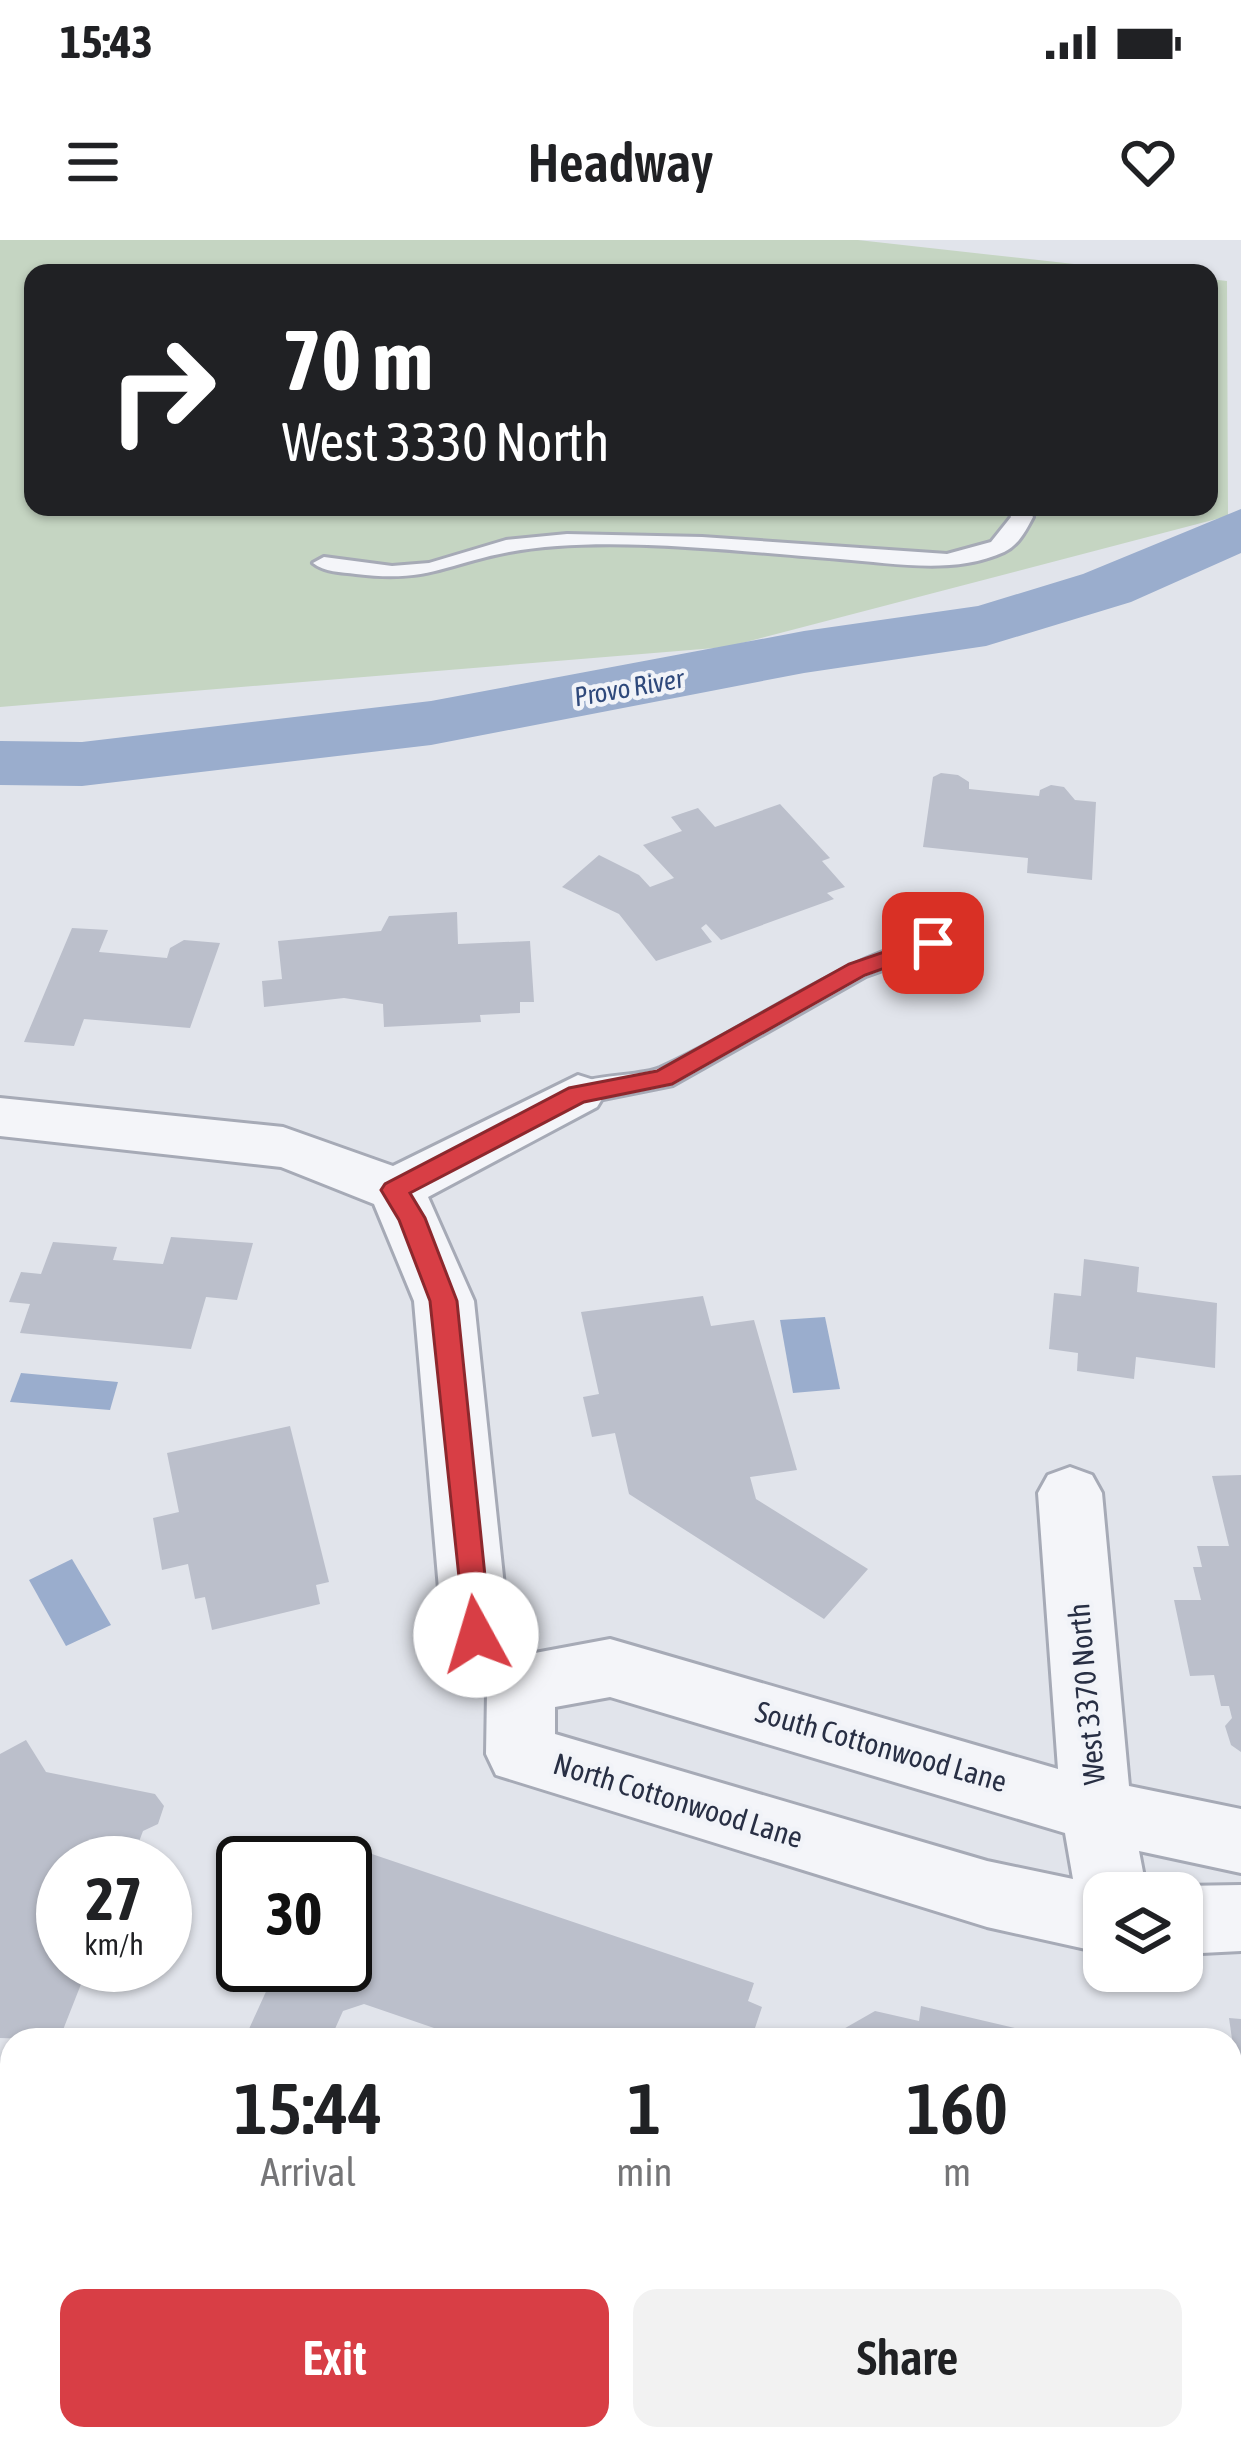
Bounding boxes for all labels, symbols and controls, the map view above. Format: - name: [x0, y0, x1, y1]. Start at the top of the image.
- text: 15:43: [60, 16, 153, 68]
- icon: menu: [60, 129, 126, 195]
- icon: heart: [1115, 129, 1181, 195]
- text: Headway: [528, 132, 713, 193]
- icon: right: [84, 312, 240, 468]
- text: 70 m: [282, 312, 433, 408]
- text: West 3330 North: [282, 411, 609, 472]
- water label: Provo River: [572, 662, 687, 712]
- pin: [882, 892, 984, 994]
- icon: arrive: [900, 910, 966, 976]
- position arrow: [413, 1572, 539, 1698]
- street label: West 3370 North: [1061, 1602, 1111, 1786]
- street label: South Cottonwood Lane: [752, 1694, 1011, 1798]
- street label: North Cottonwood Lane: [550, 1746, 807, 1854]
- speed limit sign: 30: [216, 1836, 372, 1992]
- text: 27: [86, 1864, 142, 1933]
- map controls: [1083, 1872, 1203, 1992]
- button: layers: [1083, 1872, 1203, 1992]
- text: km/h: [84, 1927, 144, 1961]
- text: 15:44: [234, 2067, 382, 2149]
- text: 1: [627, 2067, 661, 2149]
- text: 160: [906, 2067, 1008, 2149]
- text: Arrival: [261, 2150, 356, 2194]
- text: min: [616, 2150, 672, 2194]
- text: m: [943, 2150, 971, 2194]
- button: Exit: [60, 2289, 609, 2427]
- button: Share: [633, 2289, 1182, 2427]

